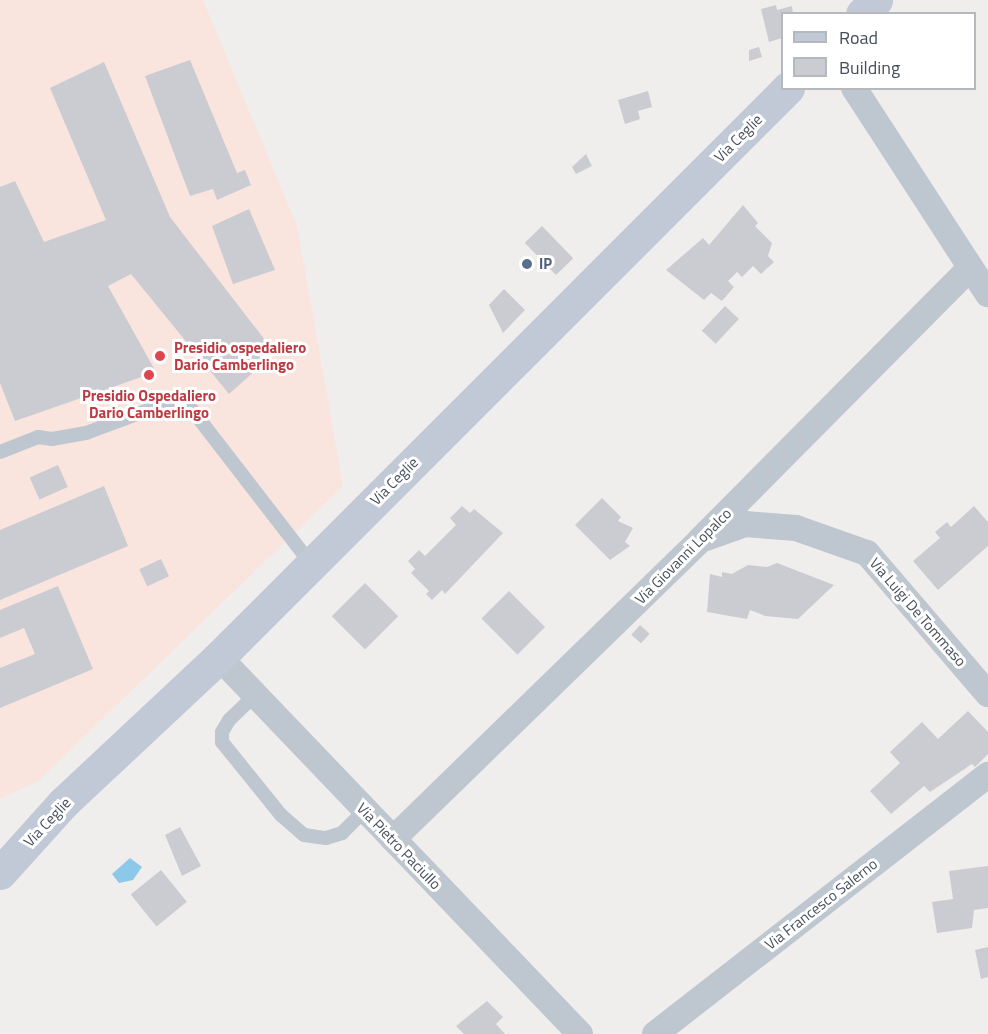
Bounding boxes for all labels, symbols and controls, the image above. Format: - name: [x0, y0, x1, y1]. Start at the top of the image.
- legend: [781, 12, 976, 90]
- text: Road: [839, 24, 878, 51]
- text: Building: [839, 54, 900, 81]
- street label: Via Ceglie: [710, 110, 766, 166]
- place label: IP: [539, 255, 552, 273]
- marker: IP: [520, 257, 534, 271]
- place label: Presidio ospedaliero Dario Camberlingo: [174, 338, 306, 373]
- marker: Presidio ospedaliero Dario Camberlingo: [151, 347, 169, 365]
- marker: Presidio Ospedaliero Dario Camberlingo: [140, 366, 158, 384]
- place label: Presidio Ospedaliero Dario Camberlingo: [82, 386, 216, 421]
- street label: Via Ceglie: [366, 453, 422, 509]
- street label: Via Giovanni Lopalco: [631, 504, 735, 608]
- street label: Via Luigi De Tommaso: [866, 554, 970, 670]
- street label: Via Ceglie: [20, 794, 74, 850]
- street label: Via Pietro Paciullo: [353, 799, 445, 893]
- street label: Via Francesco Salerno: [761, 855, 881, 953]

